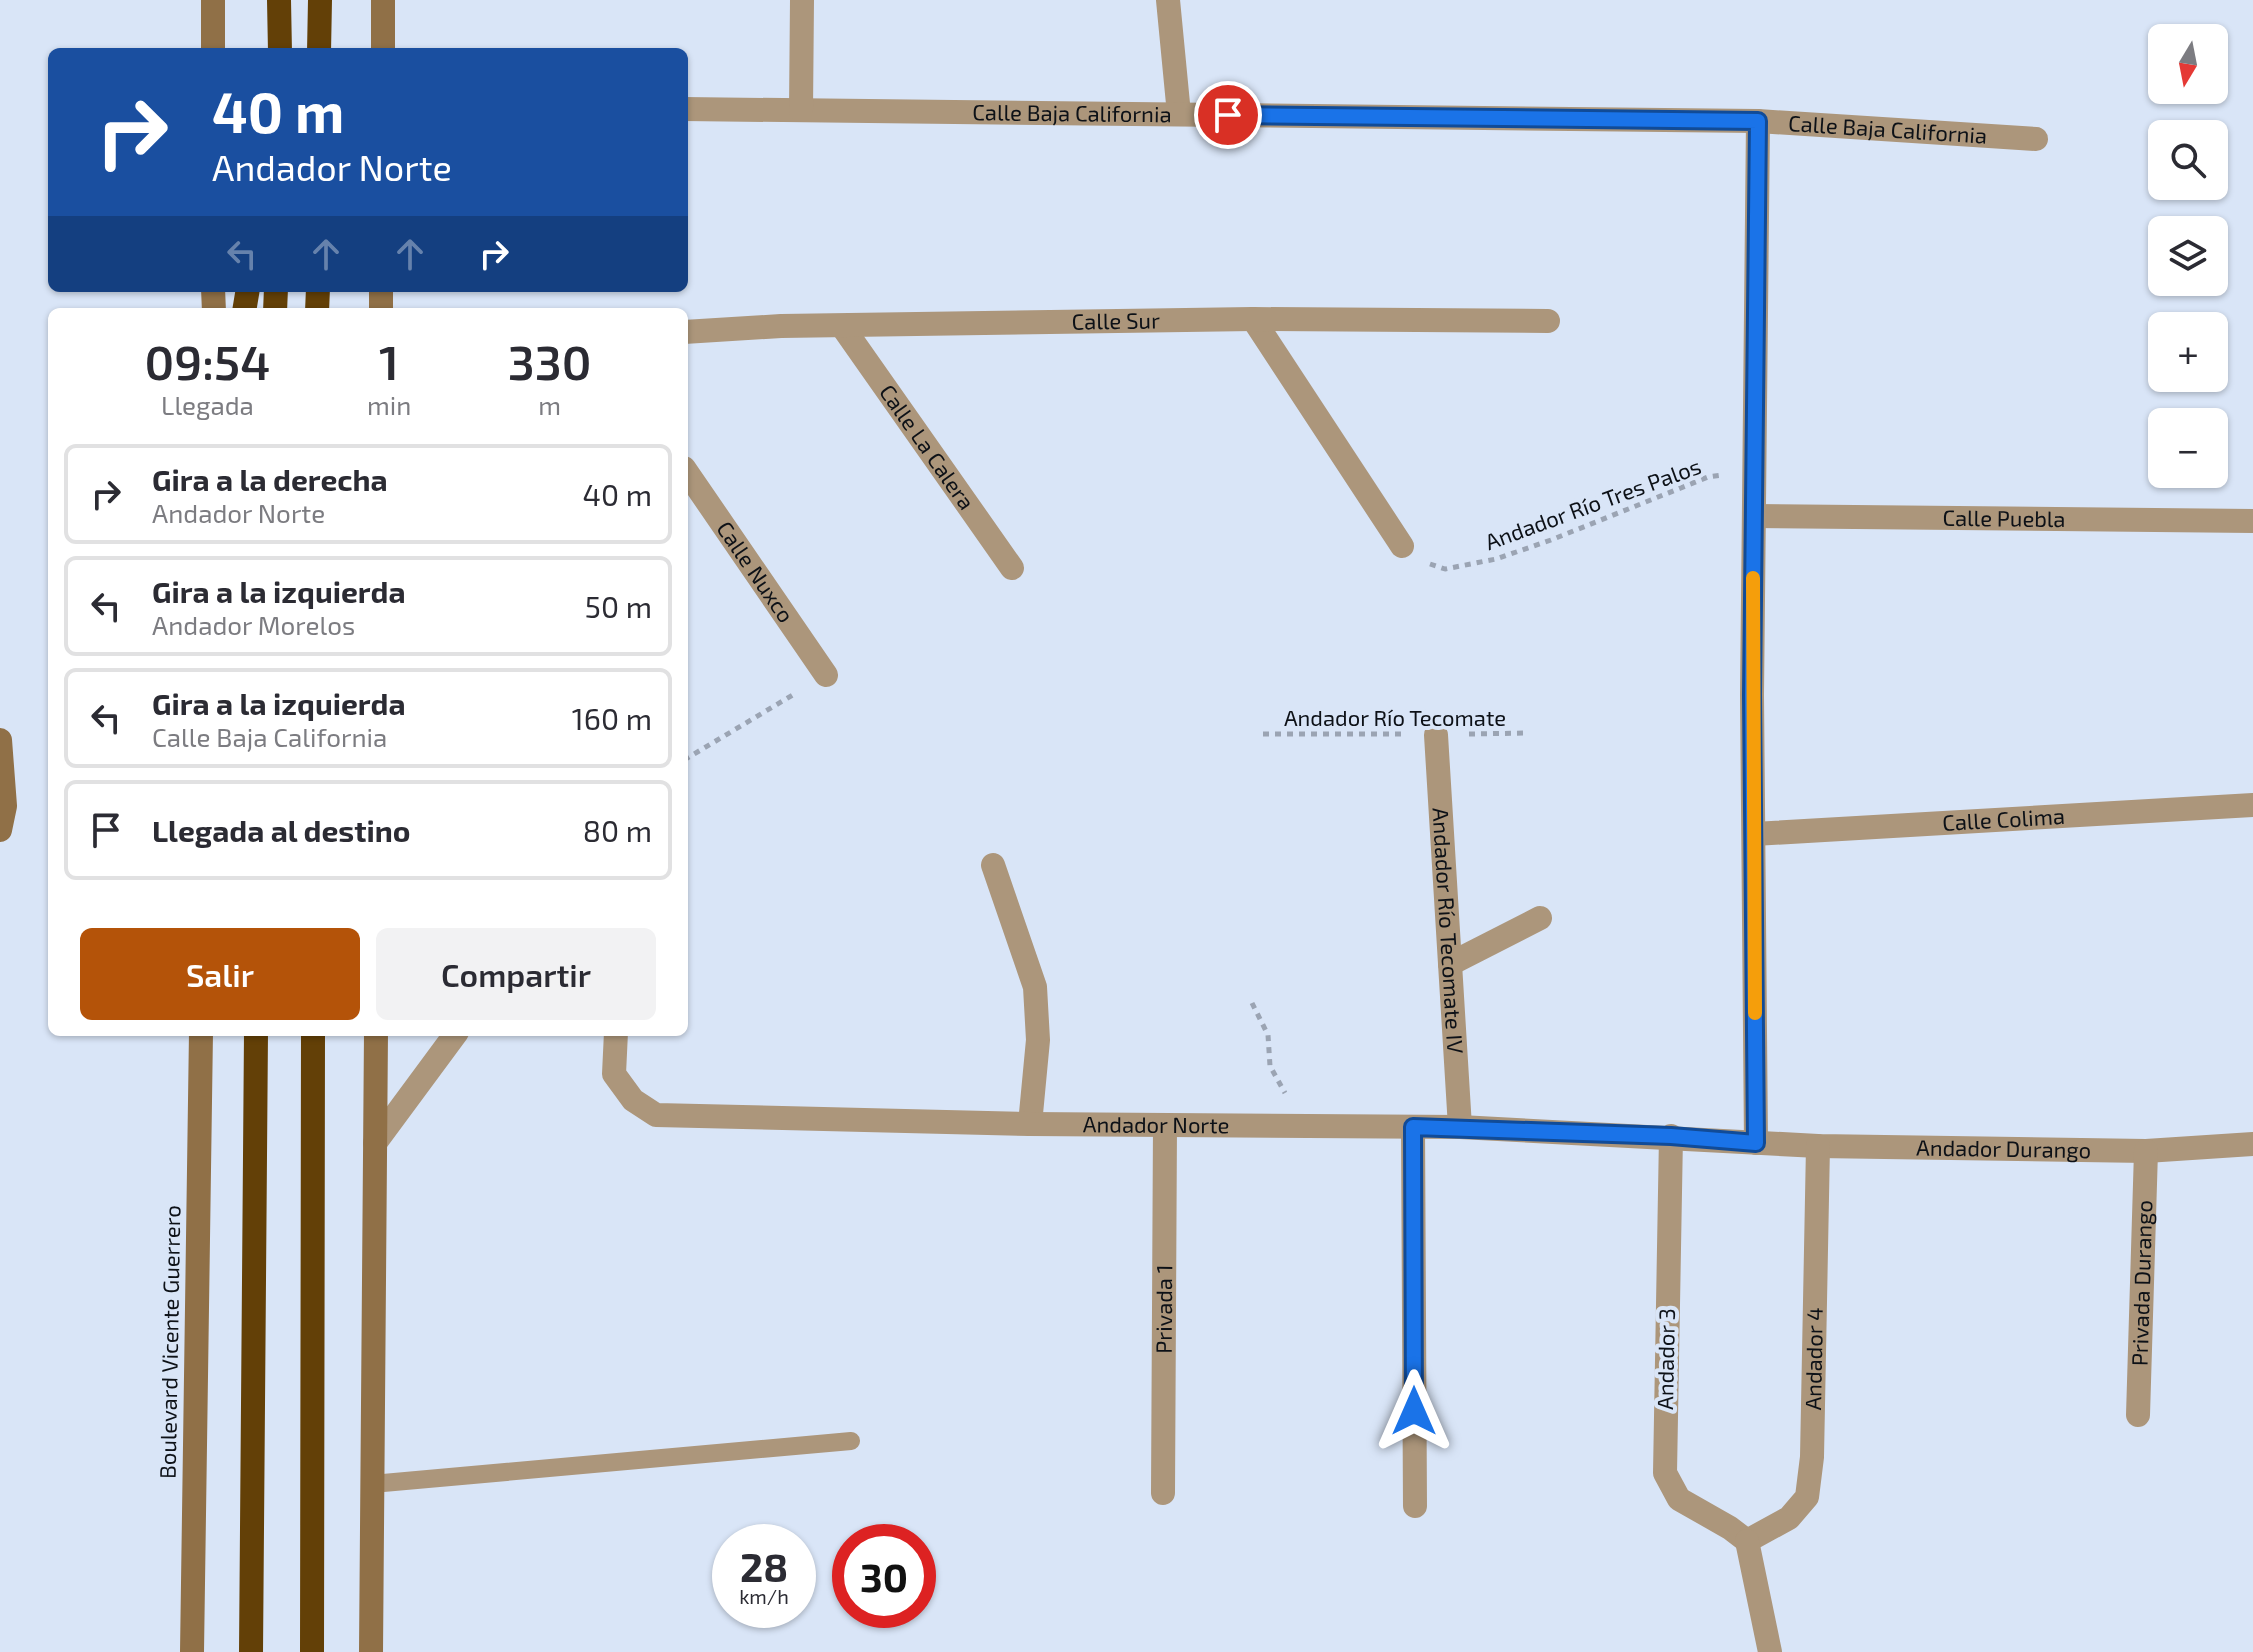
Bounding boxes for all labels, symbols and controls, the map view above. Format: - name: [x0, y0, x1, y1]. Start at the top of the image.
- north arrow: [2148, 24, 2228, 104]
- map controls: [2148, 24, 2228, 488]
- text: 40 m: [212, 77, 344, 144]
- icon: right: [80, 80, 184, 184]
- pin: [1194, 81, 1262, 149]
- icon: arrive: [1206, 93, 1250, 137]
- street label: Calle Baja California: [972, 98, 1172, 126]
- street label: Calle Baja California: [1788, 109, 1988, 148]
- button: search: [2148, 120, 2228, 200]
- text: Andador Norte: [212, 145, 452, 188]
- button: layers: [2148, 216, 2228, 296]
- icon: left: [220, 232, 264, 276]
- icon: ahead: [304, 232, 348, 276]
- icon: ahead: [388, 232, 432, 276]
- icon: right: [472, 232, 516, 276]
- street label: Calle Sur: [1071, 306, 1160, 334]
- button: +: [2148, 312, 2228, 392]
- text: 09:54: [145, 332, 270, 390]
- text: 1: [379, 332, 399, 390]
- text: 330: [508, 332, 591, 390]
- street label: Calle La Calera: [875, 379, 981, 514]
- text: Llegada: [161, 389, 254, 420]
- text: min: [367, 389, 411, 420]
- text: m: [538, 389, 561, 420]
- button: −: [2148, 408, 2228, 488]
- street label: Andador Río Tres Palos: [1481, 452, 1704, 554]
- text: Gira a la derecha: [152, 461, 388, 497]
- icon: right: [84, 472, 128, 516]
- text: 40 m: [582, 476, 652, 512]
- text: Andador Norte: [152, 497, 325, 528]
- street label: Calle Puebla: [1942, 504, 2066, 531]
- street label: Calle Nuxco: [712, 516, 800, 627]
- text: Gira a la izquierda: [152, 573, 406, 609]
- icon: left: [84, 584, 128, 628]
- text: 50 m: [585, 588, 652, 624]
- text: Andador Morelos: [152, 609, 355, 640]
- text: Gira a la izquierda: [152, 685, 406, 721]
- icon: left: [84, 696, 128, 740]
- text: 160 m: [572, 700, 652, 736]
- street label: Andador Río Tecomate: [1284, 704, 1506, 730]
- text: Calle Baja California: [152, 721, 387, 752]
- street label: Calle Colima: [1941, 802, 2066, 835]
- street label: Andador Río Tecomate IV: [1428, 807, 1470, 1055]
- icon: arrive: [84, 808, 128, 852]
- text: Llegada al destino: [152, 812, 411, 848]
- text: 80 m: [583, 812, 652, 848]
- button: Salir: [80, 928, 360, 1020]
- button: Compartir: [376, 928, 656, 1020]
- street label: Andador Norte: [1083, 1110, 1230, 1137]
- street label: Andador Durango: [1916, 1133, 2091, 1162]
- street label: Privada Durango: [2125, 1200, 2157, 1366]
- street label: Boulevard Vicente Guerrero: [154, 1205, 184, 1479]
- street label: Privada 1: [1150, 1264, 1176, 1354]
- street label: Andador 4: [1799, 1307, 1827, 1411]
- street label: Andador 3: [1651, 1308, 1679, 1410]
- position arrow: [1372, 1369, 1456, 1453]
- speed limit sign: 30: [832, 1524, 936, 1628]
- text: 28: [740, 1542, 788, 1590]
- text: km/h: [739, 1584, 789, 1608]

